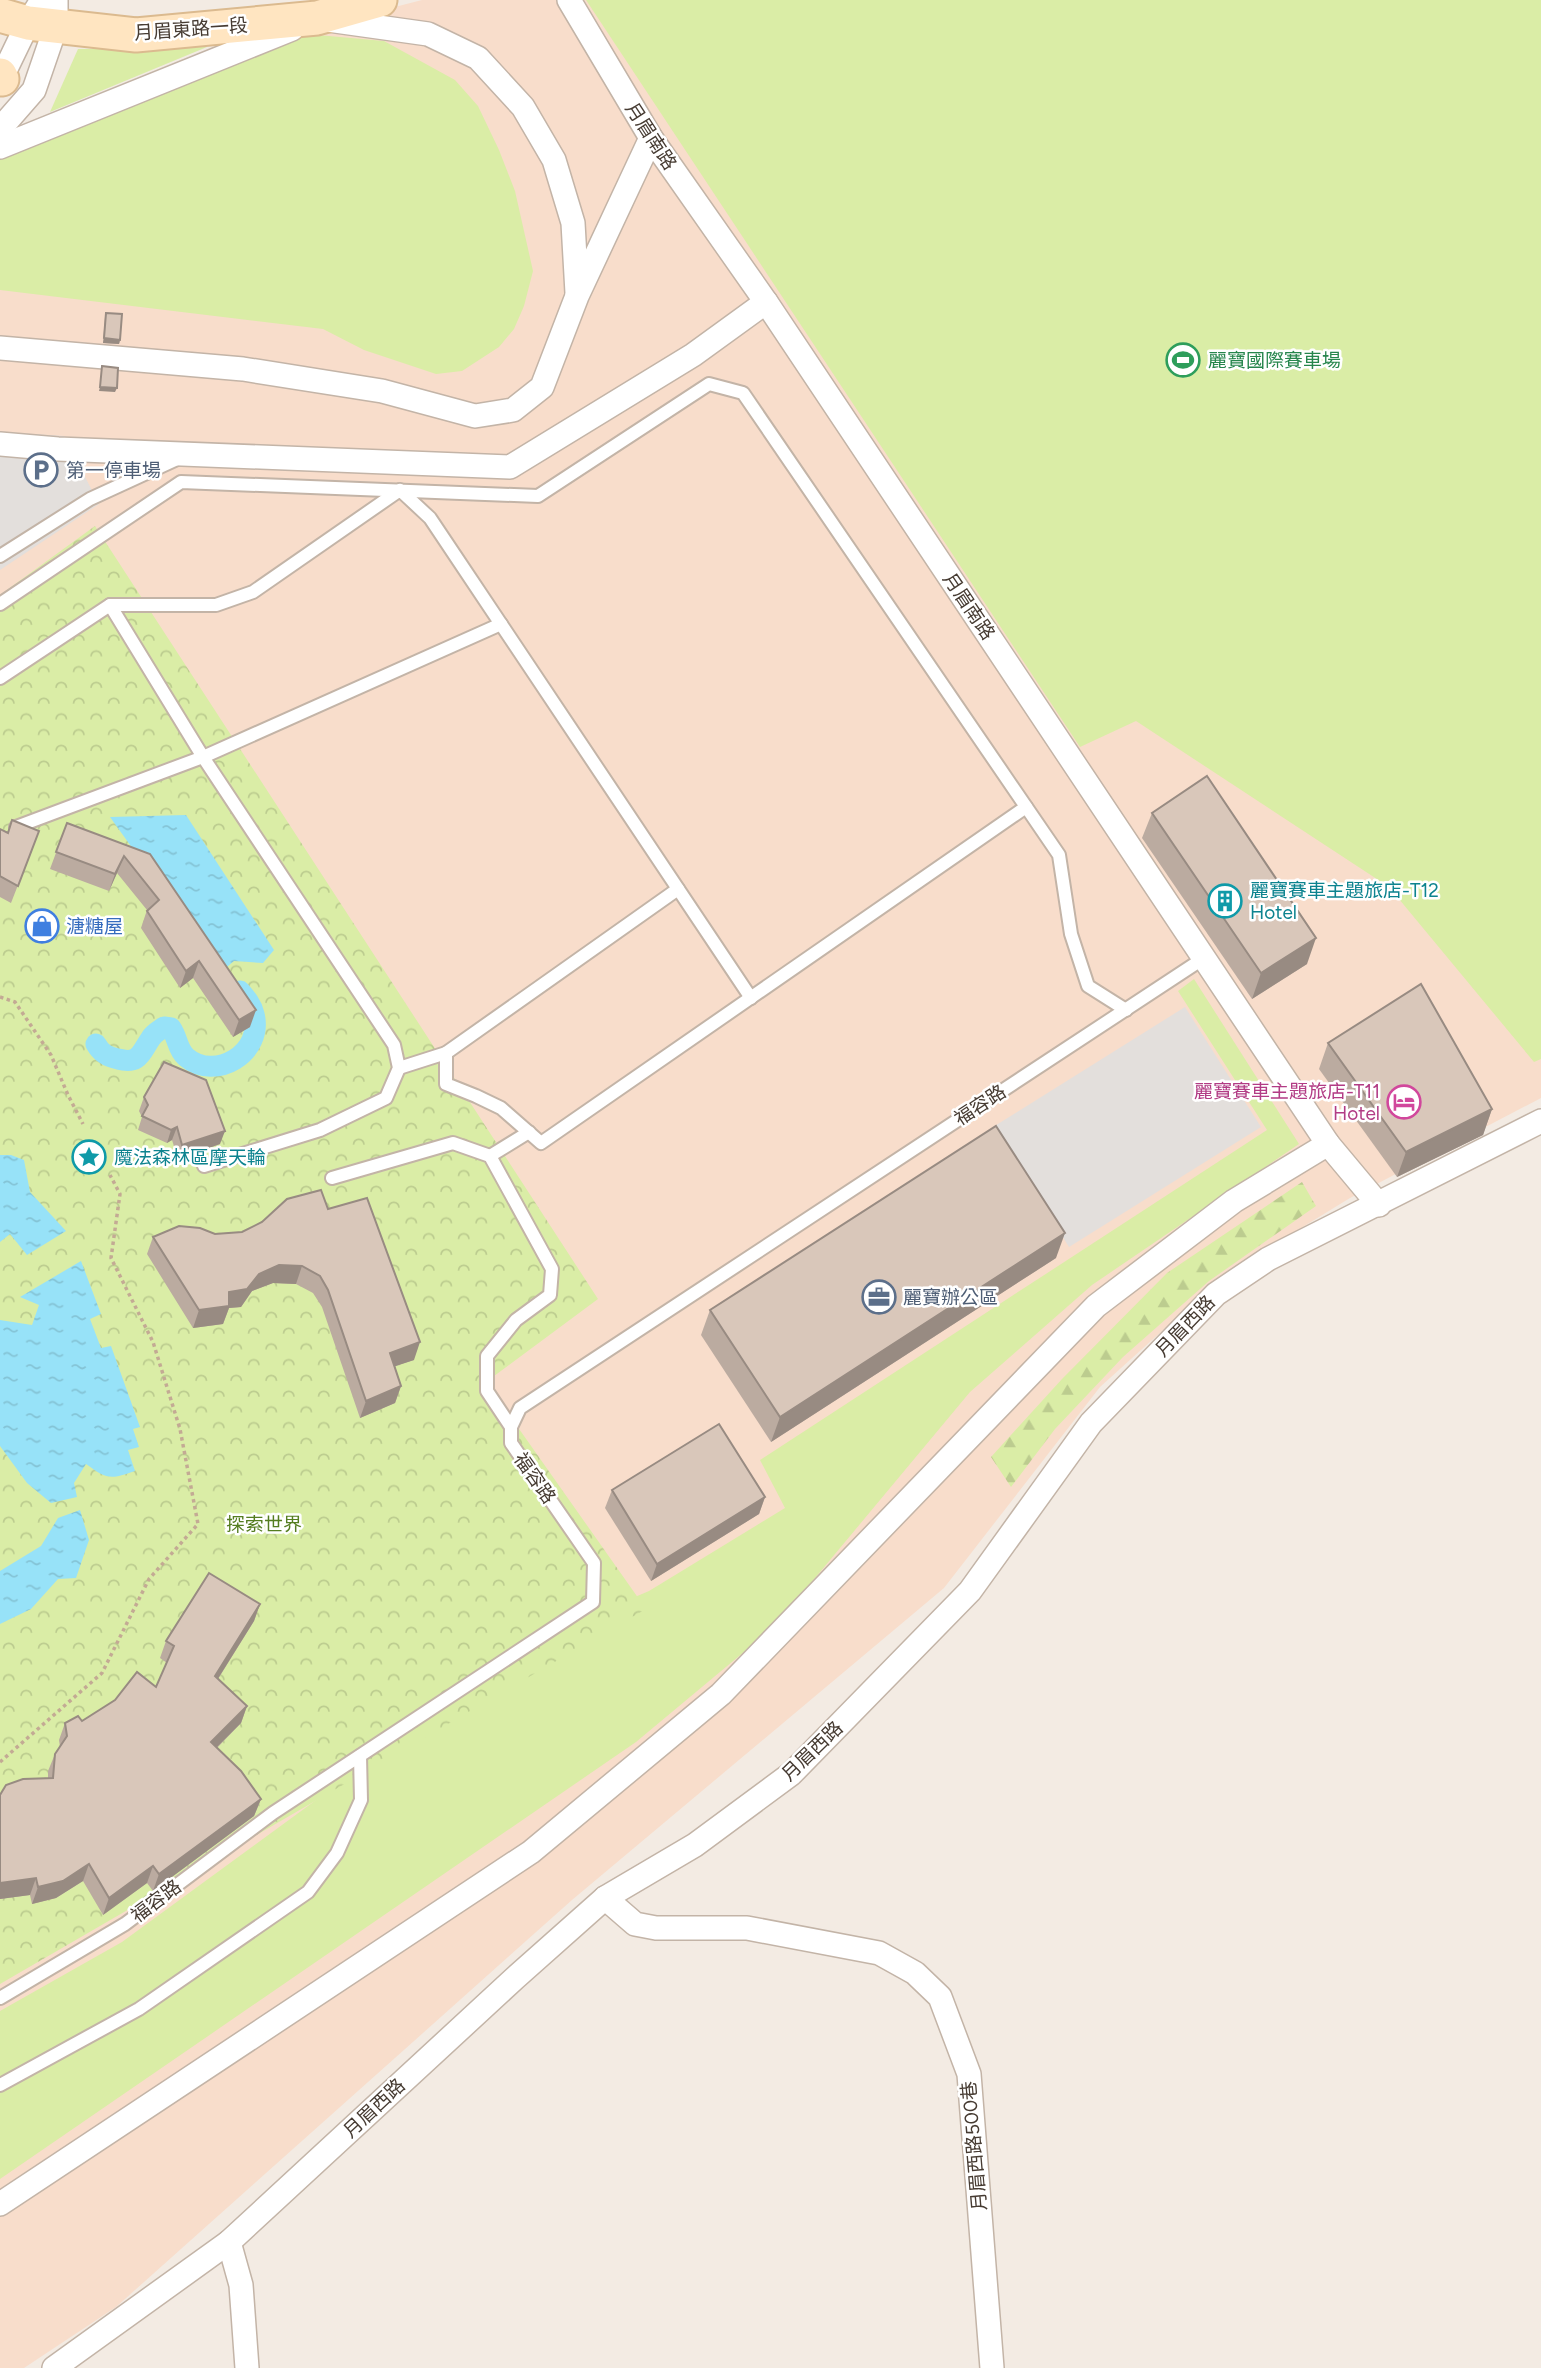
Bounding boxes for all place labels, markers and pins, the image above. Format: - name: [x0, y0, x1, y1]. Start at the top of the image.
- sports icon: 麗寶國際賽車場: [1164, 341, 1202, 379]
- place label: 麗寶國際賽車場: [1208, 349, 1341, 372]
- parking icon: 第一停車場: [22, 451, 60, 489]
- place label: 第一停車場: [66, 459, 161, 482]
- place label: 麗寶賽車主題旅店-T12 Hotel: [1250, 879, 1439, 924]
- building icon: 麗寶賽車主題旅店-T12 Hotel: [1206, 882, 1244, 920]
- shop icon: 溏糖屋: [23, 907, 61, 945]
- place label: 溏糖屋: [66, 915, 123, 938]
- place label: 麗寶賽車主題旅店-T11 Hotel: [1194, 1080, 1380, 1125]
- hotel icon: 麗寶賽車主題旅店-T11 Hotel: [1385, 1083, 1423, 1121]
- place icon: 魔法森林區摩天輪: [70, 1138, 108, 1176]
- place label: 魔法森林區摩天輪: [114, 1146, 266, 1169]
- office icon: 麗寶辦公區: [860, 1278, 898, 1316]
- place label: 麗寶辦公區: [903, 1286, 998, 1309]

